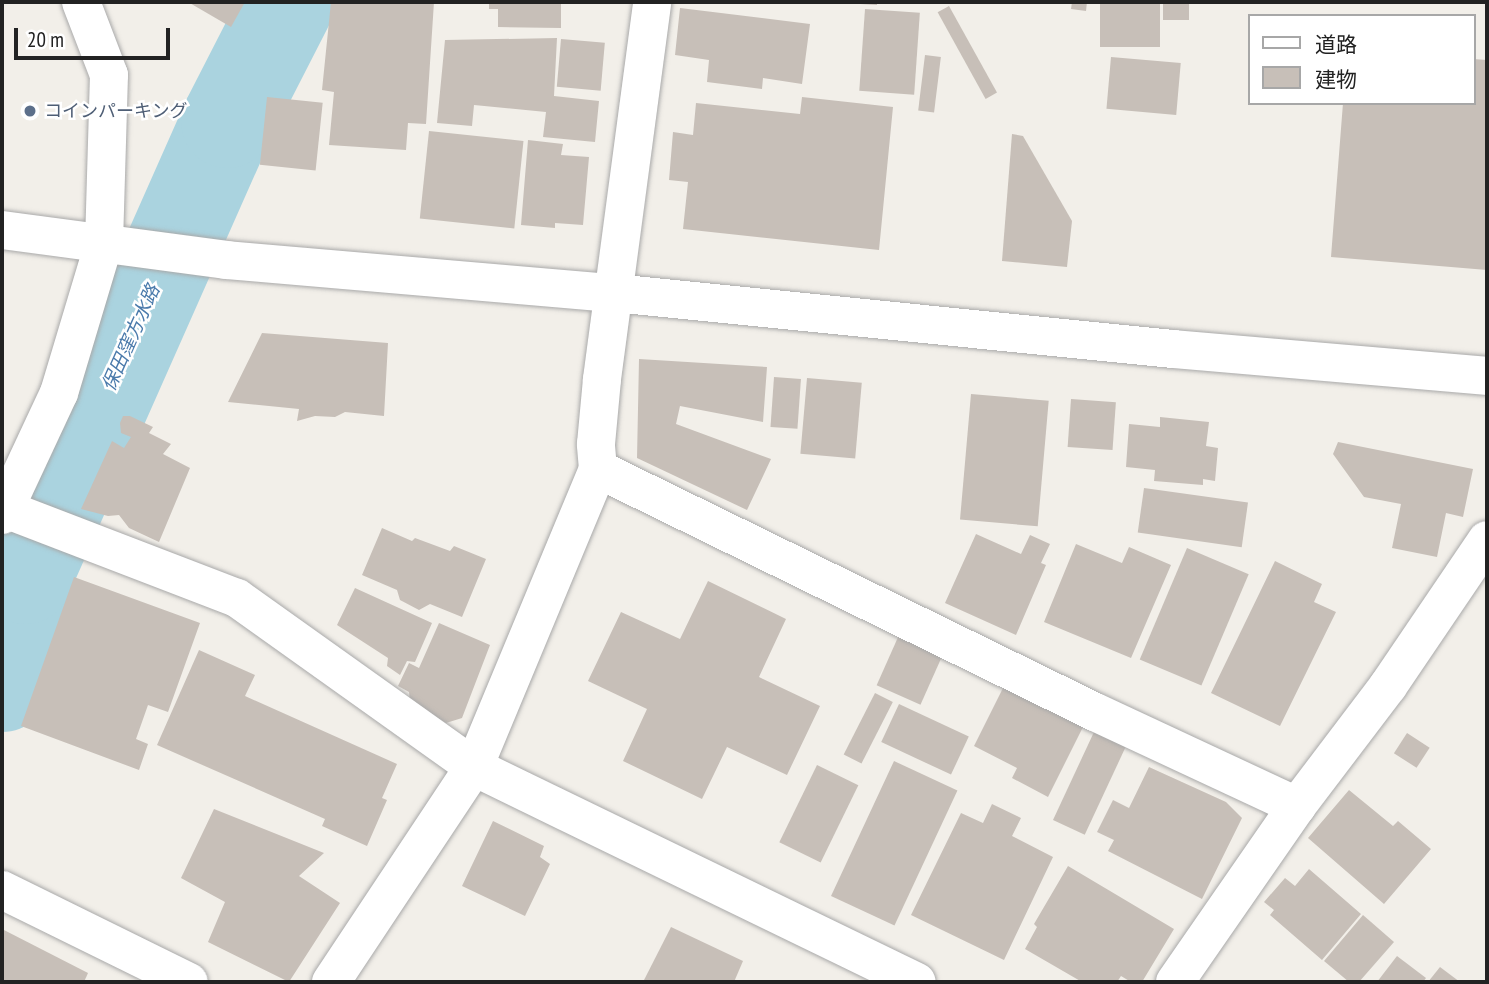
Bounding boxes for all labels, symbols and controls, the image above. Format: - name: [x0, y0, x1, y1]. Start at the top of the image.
- scale bar: [18, 14, 173, 58]
- legend: [1248, 14, 1475, 105]
- text: 20 m: [27, 26, 64, 53]
- text: 道路: [1315, 31, 1357, 58]
- text: 建物: [1315, 66, 1357, 93]
- place label: コインパーキング: [44, 100, 188, 122]
- marker: コインパーキング: [22, 103, 38, 119]
- water label: 保田窪方水路: [97, 281, 165, 395]

